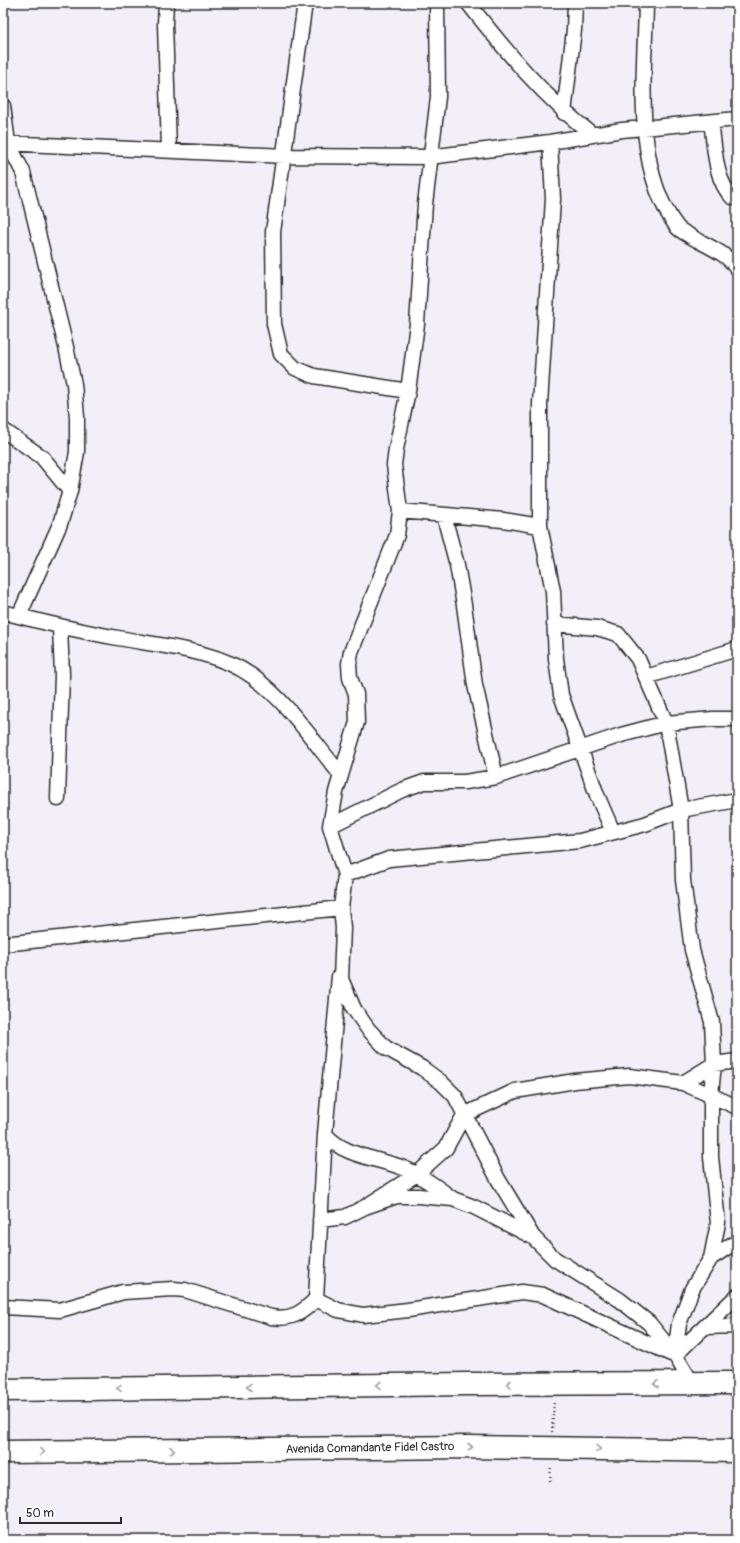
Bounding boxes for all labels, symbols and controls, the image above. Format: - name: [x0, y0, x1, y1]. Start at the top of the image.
- one-way arrow: [506, 1380, 512, 1388]
- one-way arrow: [653, 1380, 659, 1388]
- one-way arrow: [376, 1381, 382, 1389]
- one-way arrow: [246, 1383, 252, 1391]
- one-way arrow: [116, 1384, 122, 1392]
- street label: Avenida Comandante Fidel Castro: [285, 1439, 455, 1457]
- one-way arrow: [467, 1443, 473, 1451]
- one-way arrow: [595, 1445, 601, 1453]
- one-way arrow: [169, 1446, 175, 1454]
- one-way arrow: [39, 1447, 45, 1456]
- scale bar: [20, 1499, 121, 1525]
- text: 50 m: [26, 1506, 54, 1521]

